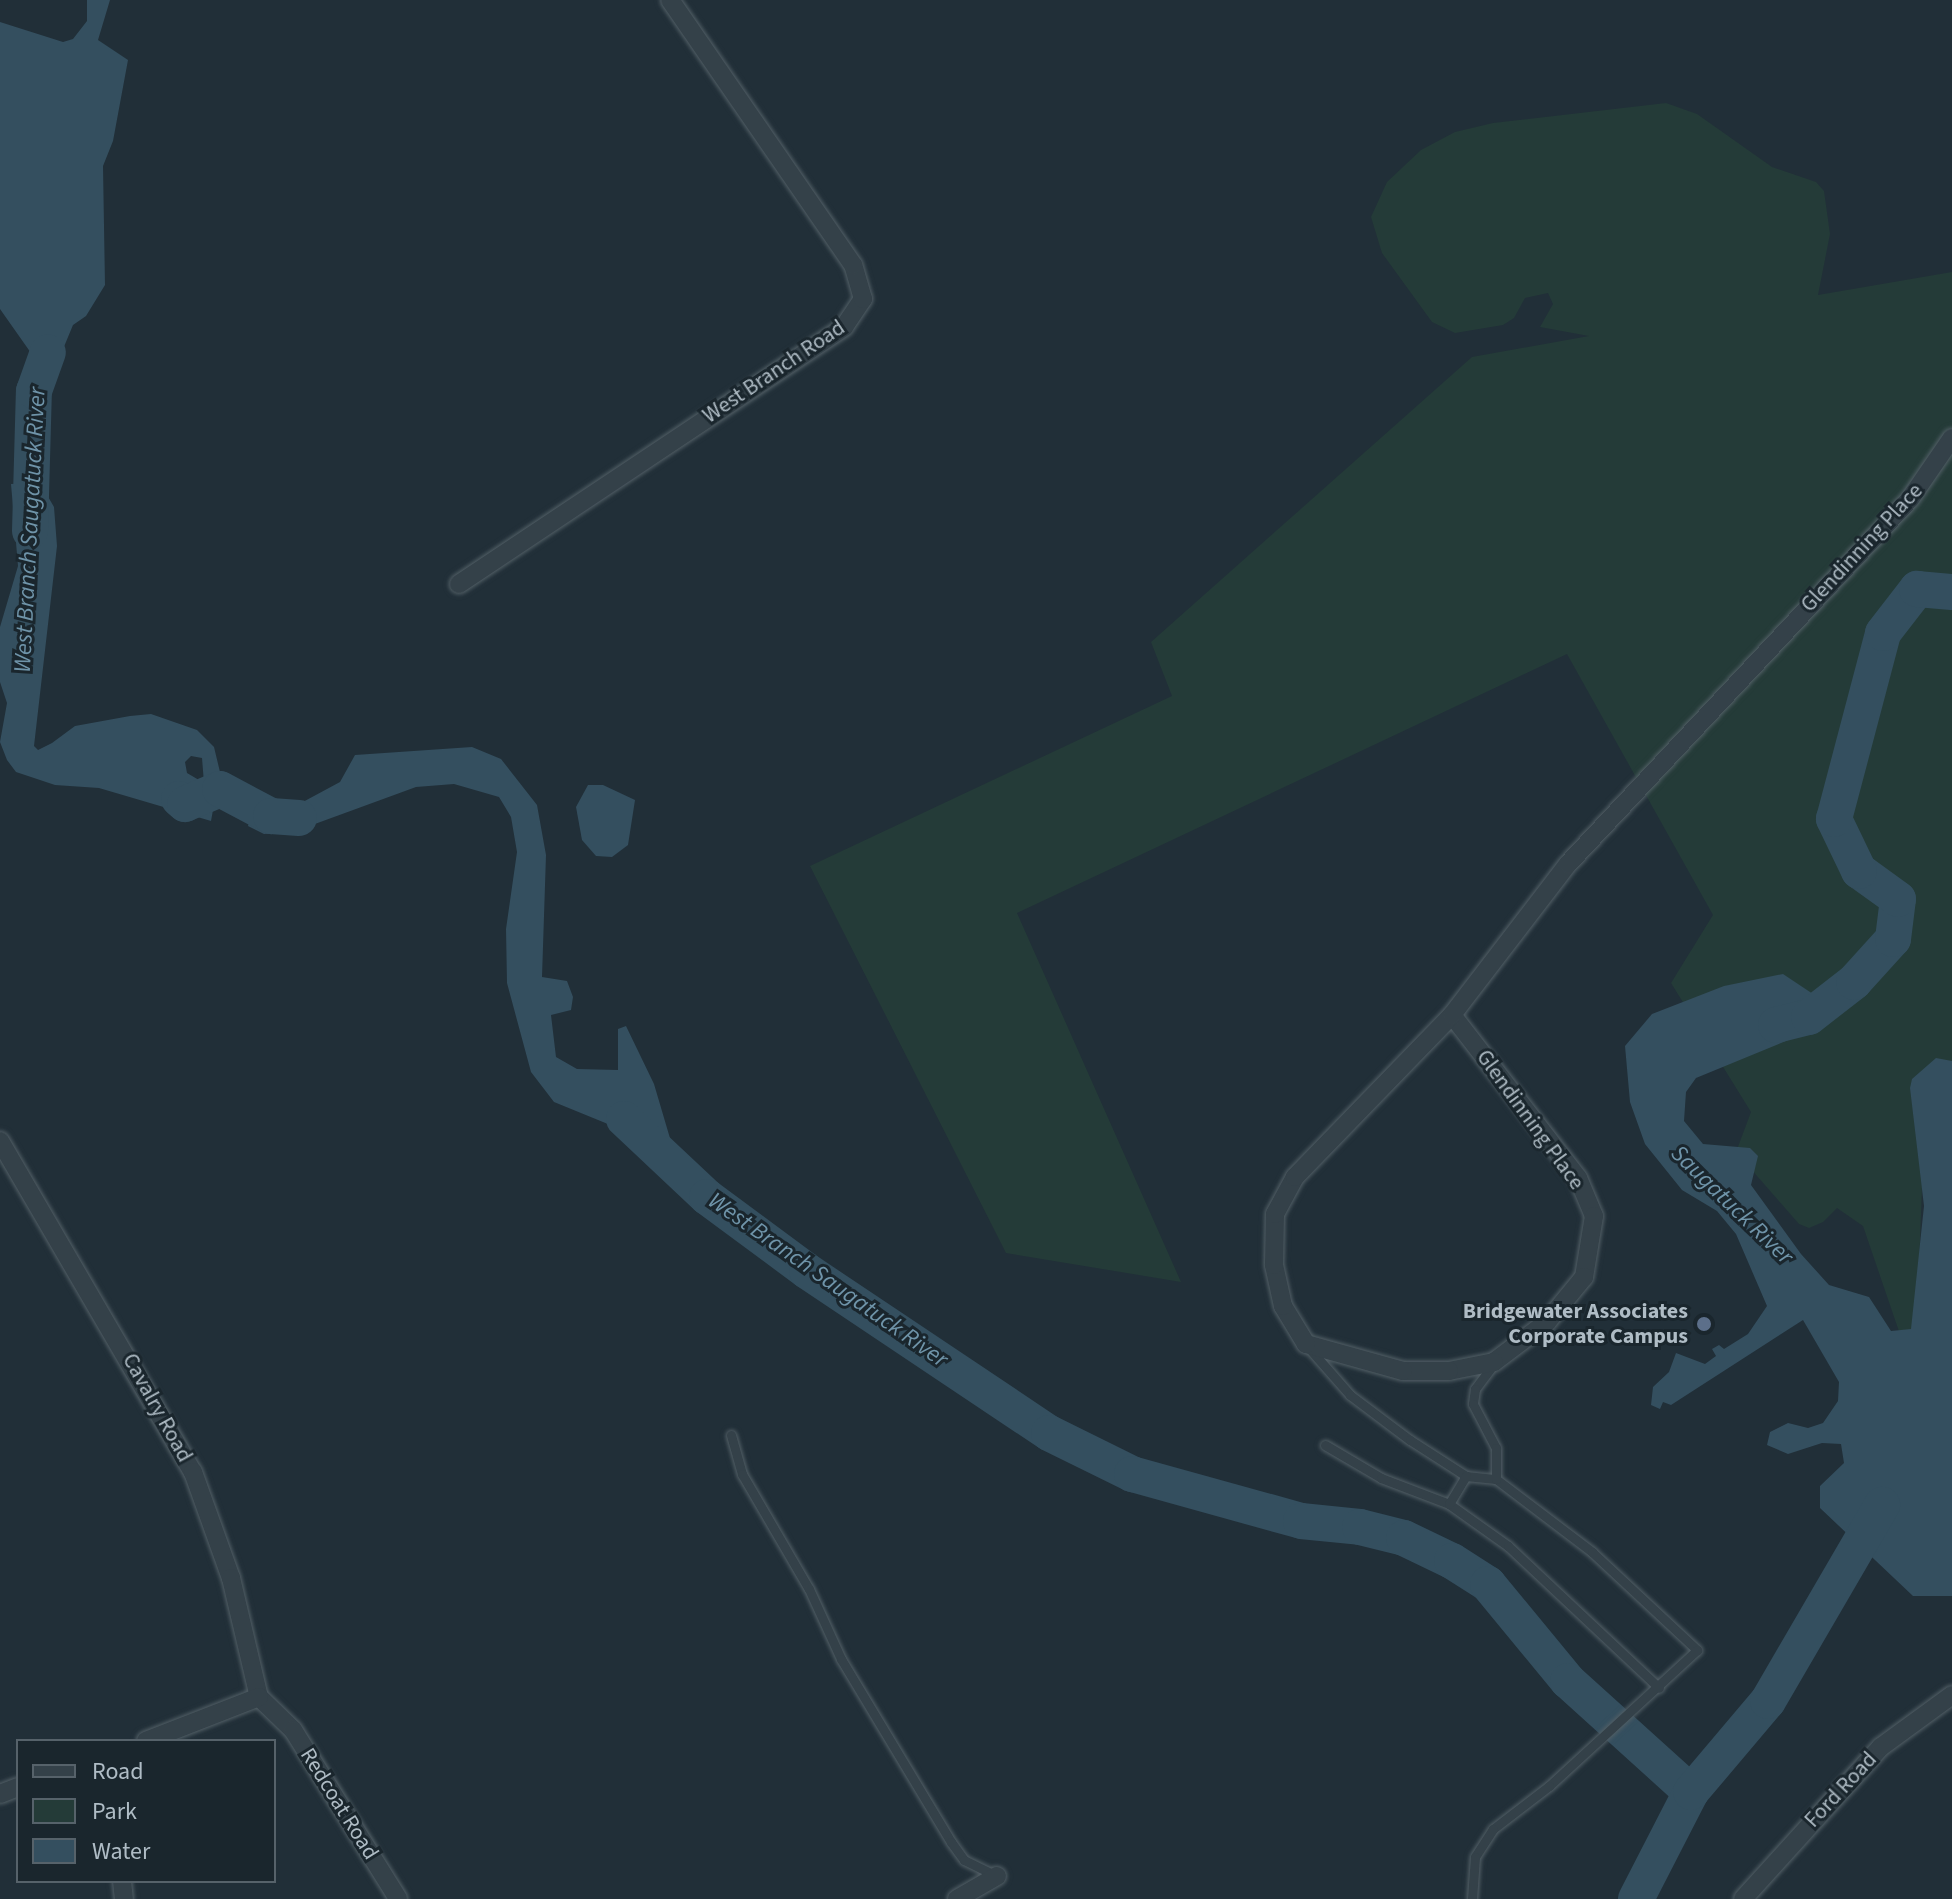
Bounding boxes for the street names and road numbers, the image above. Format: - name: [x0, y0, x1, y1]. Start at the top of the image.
- street label: West Branch Road: [698, 315, 850, 429]
- street label: Glendinning Place: [1796, 478, 1928, 618]
- street label: Glendinning Place: [1470, 1045, 1590, 1195]
- street label: Cavalry Road: [116, 1349, 198, 1467]
- street label: Redcoat Road: [294, 1743, 384, 1865]
- street label: Ford Road: [1799, 1747, 1883, 1833]

